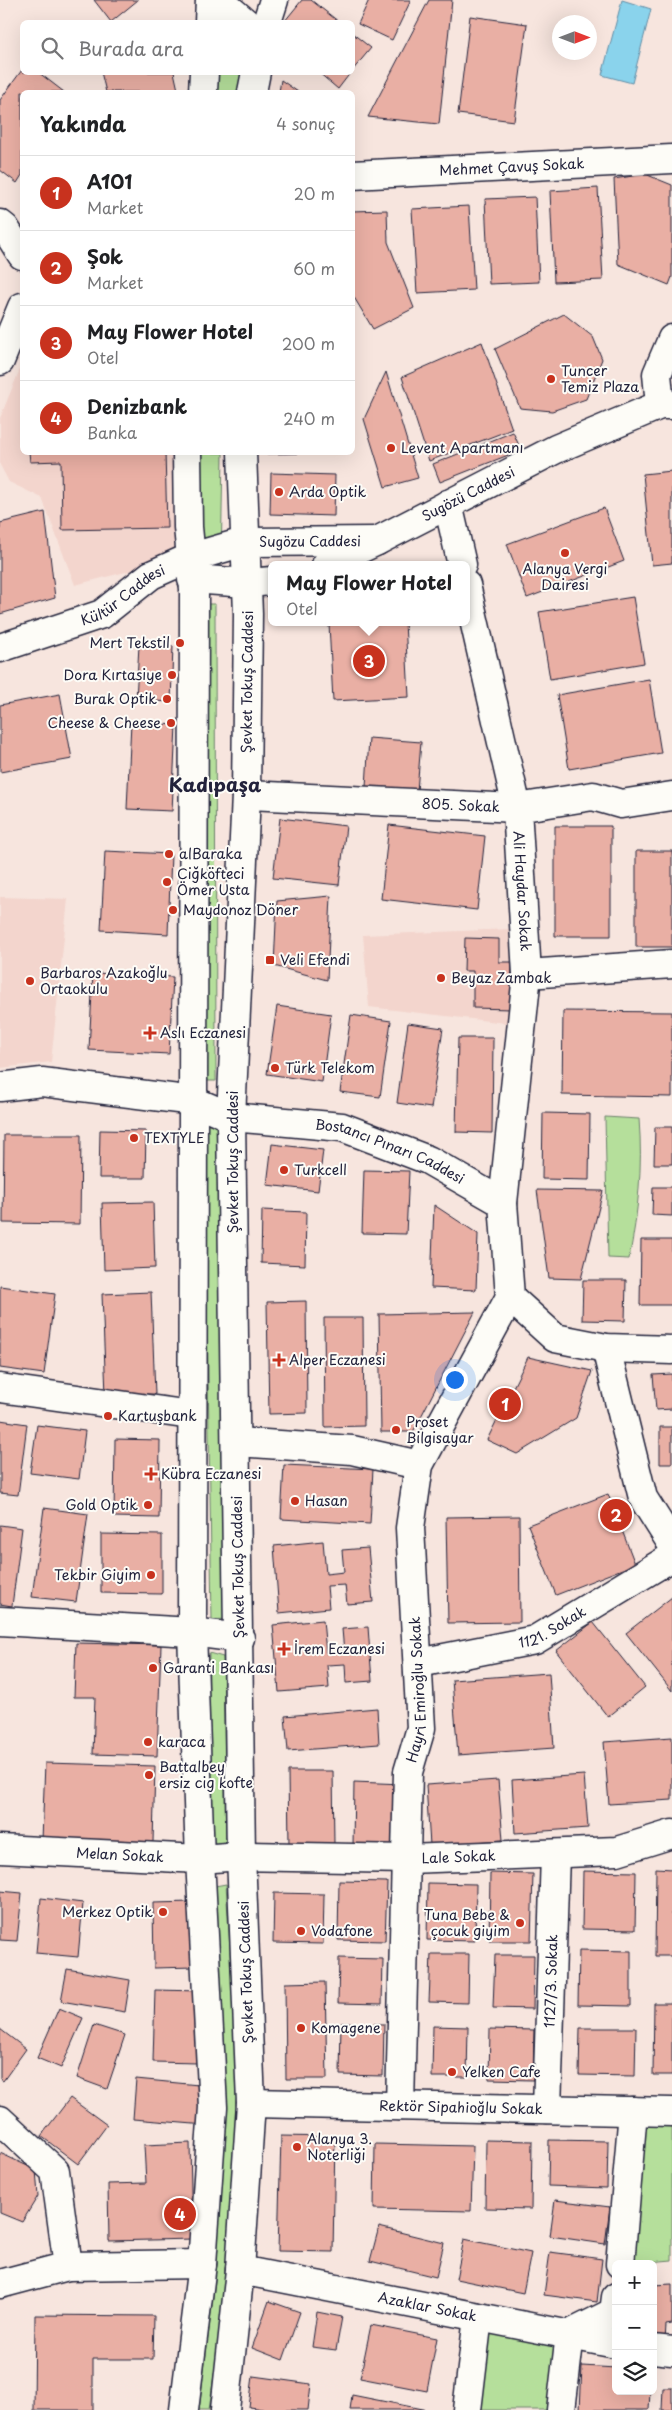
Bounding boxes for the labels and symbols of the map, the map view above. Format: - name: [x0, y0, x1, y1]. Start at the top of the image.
- north arrow: [552, 15, 597, 60]
- street label: Mehmet Çavuş Sokak: [439, 152, 585, 181]
- place label: Tuncer Temiz Plaza: [561, 360, 639, 397]
- marker: Tuncer Temiz Plaza: [545, 373, 557, 385]
- place label: Levent Apartmanı: [401, 437, 523, 458]
- marker: Levent Apartmanı: [385, 442, 397, 454]
- street label: Sugözü Caddesi: [418, 461, 518, 526]
- place label: Arda Optik: [289, 481, 366, 502]
- marker: Arda Optik: [273, 486, 285, 498]
- street label: Sugözu Caddesi: [259, 530, 361, 552]
- marker: Alanya Vergi Dairesi: [559, 547, 571, 559]
- place label: Alanya Vergi Dairesi: [523, 558, 607, 595]
- street label: Kültür Caddesi: [78, 559, 168, 630]
- street label: Şevket Tokuş Caddesi: [235, 610, 258, 753]
- place label: Mert Tekstil: [89, 632, 170, 653]
- marker: Mert Tekstil: [174, 637, 186, 649]
- pin: 3: [353, 642, 385, 680]
- place label: Dora Kırtasiye: [63, 664, 162, 685]
- marker: Dora Kırtasiye: [166, 669, 178, 681]
- place label: Burak Optik: [74, 688, 157, 709]
- marker: Burak Optik: [161, 693, 173, 705]
- place label: Cheese & Cheese: [48, 712, 161, 733]
- marker: Cheese & Cheese: [165, 717, 177, 729]
- district label: Kadıpaşa: [169, 770, 261, 798]
- street label: 805. Sokak: [421, 792, 500, 817]
- street label: Ali Haydar Sokak: [508, 830, 537, 952]
- place label: alBaraka: [179, 843, 243, 864]
- marker: alBaraka: [163, 848, 175, 860]
- place label: Çiğköfteci Ömer Usta: [177, 863, 250, 900]
- marker: Çiğköfteci Ömer Usta: [161, 876, 173, 888]
- place label: Maydonoz Döner: [183, 899, 299, 920]
- marker: Maydonoz Döner: [167, 904, 179, 916]
- place label: Veli Efendi: [280, 949, 350, 970]
- marker: Veli Efendi: [264, 954, 276, 966]
- place label: Barbaros Azakoğlu Ortaokulu: [40, 962, 168, 999]
- place label: Beyaz Zambak: [451, 967, 552, 988]
- marker: Beyaz Zambak: [435, 972, 447, 984]
- marker: Barbaros Azakoğlu Ortaokulu: [24, 975, 36, 987]
- place label: Aslı Eczanesi: [160, 1022, 246, 1043]
- marker: Aslı Eczanesi: [144, 1027, 156, 1039]
- place label: Türk Telekom: [285, 1057, 375, 1078]
- marker: Türk Telekom: [269, 1062, 281, 1074]
- street label: Şevket Tokuş Caddesi: [222, 1091, 243, 1233]
- street label: Bostancı Pınarı Caddesi: [314, 1114, 469, 1189]
- place label: TEXTYLE: [144, 1127, 205, 1148]
- marker: TEXTYLE: [128, 1132, 140, 1144]
- place label: Turkcell: [294, 1159, 347, 1180]
- marker: Turkcell: [278, 1164, 290, 1176]
- place label: Alper Eczanesi: [289, 1349, 386, 1370]
- marker: Alper Eczanesi: [273, 1354, 285, 1366]
- your location: [442, 1367, 468, 1393]
- pin: 1: [489, 1385, 521, 1423]
- place label: Kartuşbank: [118, 1405, 197, 1426]
- marker: Kartuşbank: [102, 1410, 114, 1422]
- place label: Proset Bilgisayar: [406, 1411, 474, 1448]
- marker: Proset Bilgisayar: [390, 1424, 402, 1436]
- place label: Kübra Eczanesi: [161, 1463, 261, 1484]
- marker: Kübra Eczanesi: [145, 1468, 157, 1480]
- place label: Hasan: [305, 1490, 348, 1511]
- place label: Gold Optik: [65, 1494, 138, 1515]
- street label: Şevket Tokuş Caddesi: [226, 1495, 249, 1639]
- marker: Hasan: [289, 1495, 301, 1507]
- pin: 2: [600, 1496, 632, 1534]
- marker: Gold Optik: [142, 1499, 154, 1511]
- place label: Tekbir Giyim: [54, 1564, 141, 1585]
- marker: Tekbir Giyim: [145, 1569, 157, 1581]
- street label: 1121. Sokak: [517, 1601, 590, 1653]
- street label: Hayri Emiroğlu Sokak: [400, 1616, 431, 1765]
- place label: İrem Eczanesi: [294, 1638, 385, 1659]
- marker: İrem Eczanesi: [278, 1643, 290, 1655]
- place label: Garanti Bankası: [163, 1657, 274, 1678]
- marker: Garanti Bankası: [147, 1662, 159, 1674]
- place label: karaca: [158, 1731, 206, 1752]
- marker: karaca: [142, 1736, 154, 1748]
- place label: Battalbey ersiz cig kofte: [159, 1756, 253, 1793]
- marker: Battalbey ersiz cig kofte: [143, 1769, 155, 1781]
- street label: Melan Sokak: [75, 1842, 164, 1867]
- street label: Lale Sokak: [421, 1845, 496, 1868]
- street label: Şevket Tokuş Caddesi: [233, 1900, 258, 2044]
- place label: Merkez Optik: [62, 1901, 153, 1922]
- place label: Tuna Bebe & çocuk giyim: [424, 1904, 510, 1941]
- marker: Merkez Optik: [157, 1906, 169, 1918]
- marker: Tuna Bebe & çocuk giyim: [514, 1917, 526, 1929]
- place label: Vodafone: [311, 1920, 373, 1941]
- marker: Vodafone: [295, 1925, 307, 1937]
- street label: 1127/3. Sokak: [539, 1934, 562, 2028]
- place label: Komagene: [311, 2017, 381, 2038]
- marker: Komagene: [295, 2022, 307, 2034]
- place label: Yelken Cafe: [462, 2061, 541, 2082]
- marker: Yelken Cafe: [446, 2066, 458, 2078]
- street label: Rektör Sipahioğlu Sokak: [379, 2095, 543, 2119]
- place label: Alanya 3. Noterliği: [307, 2128, 372, 2165]
- marker: Alanya 3. Noterliği: [291, 2141, 303, 2153]
- pin: 4: [164, 2195, 196, 2233]
- street label: Azaklar Sokak: [376, 2286, 479, 2326]

